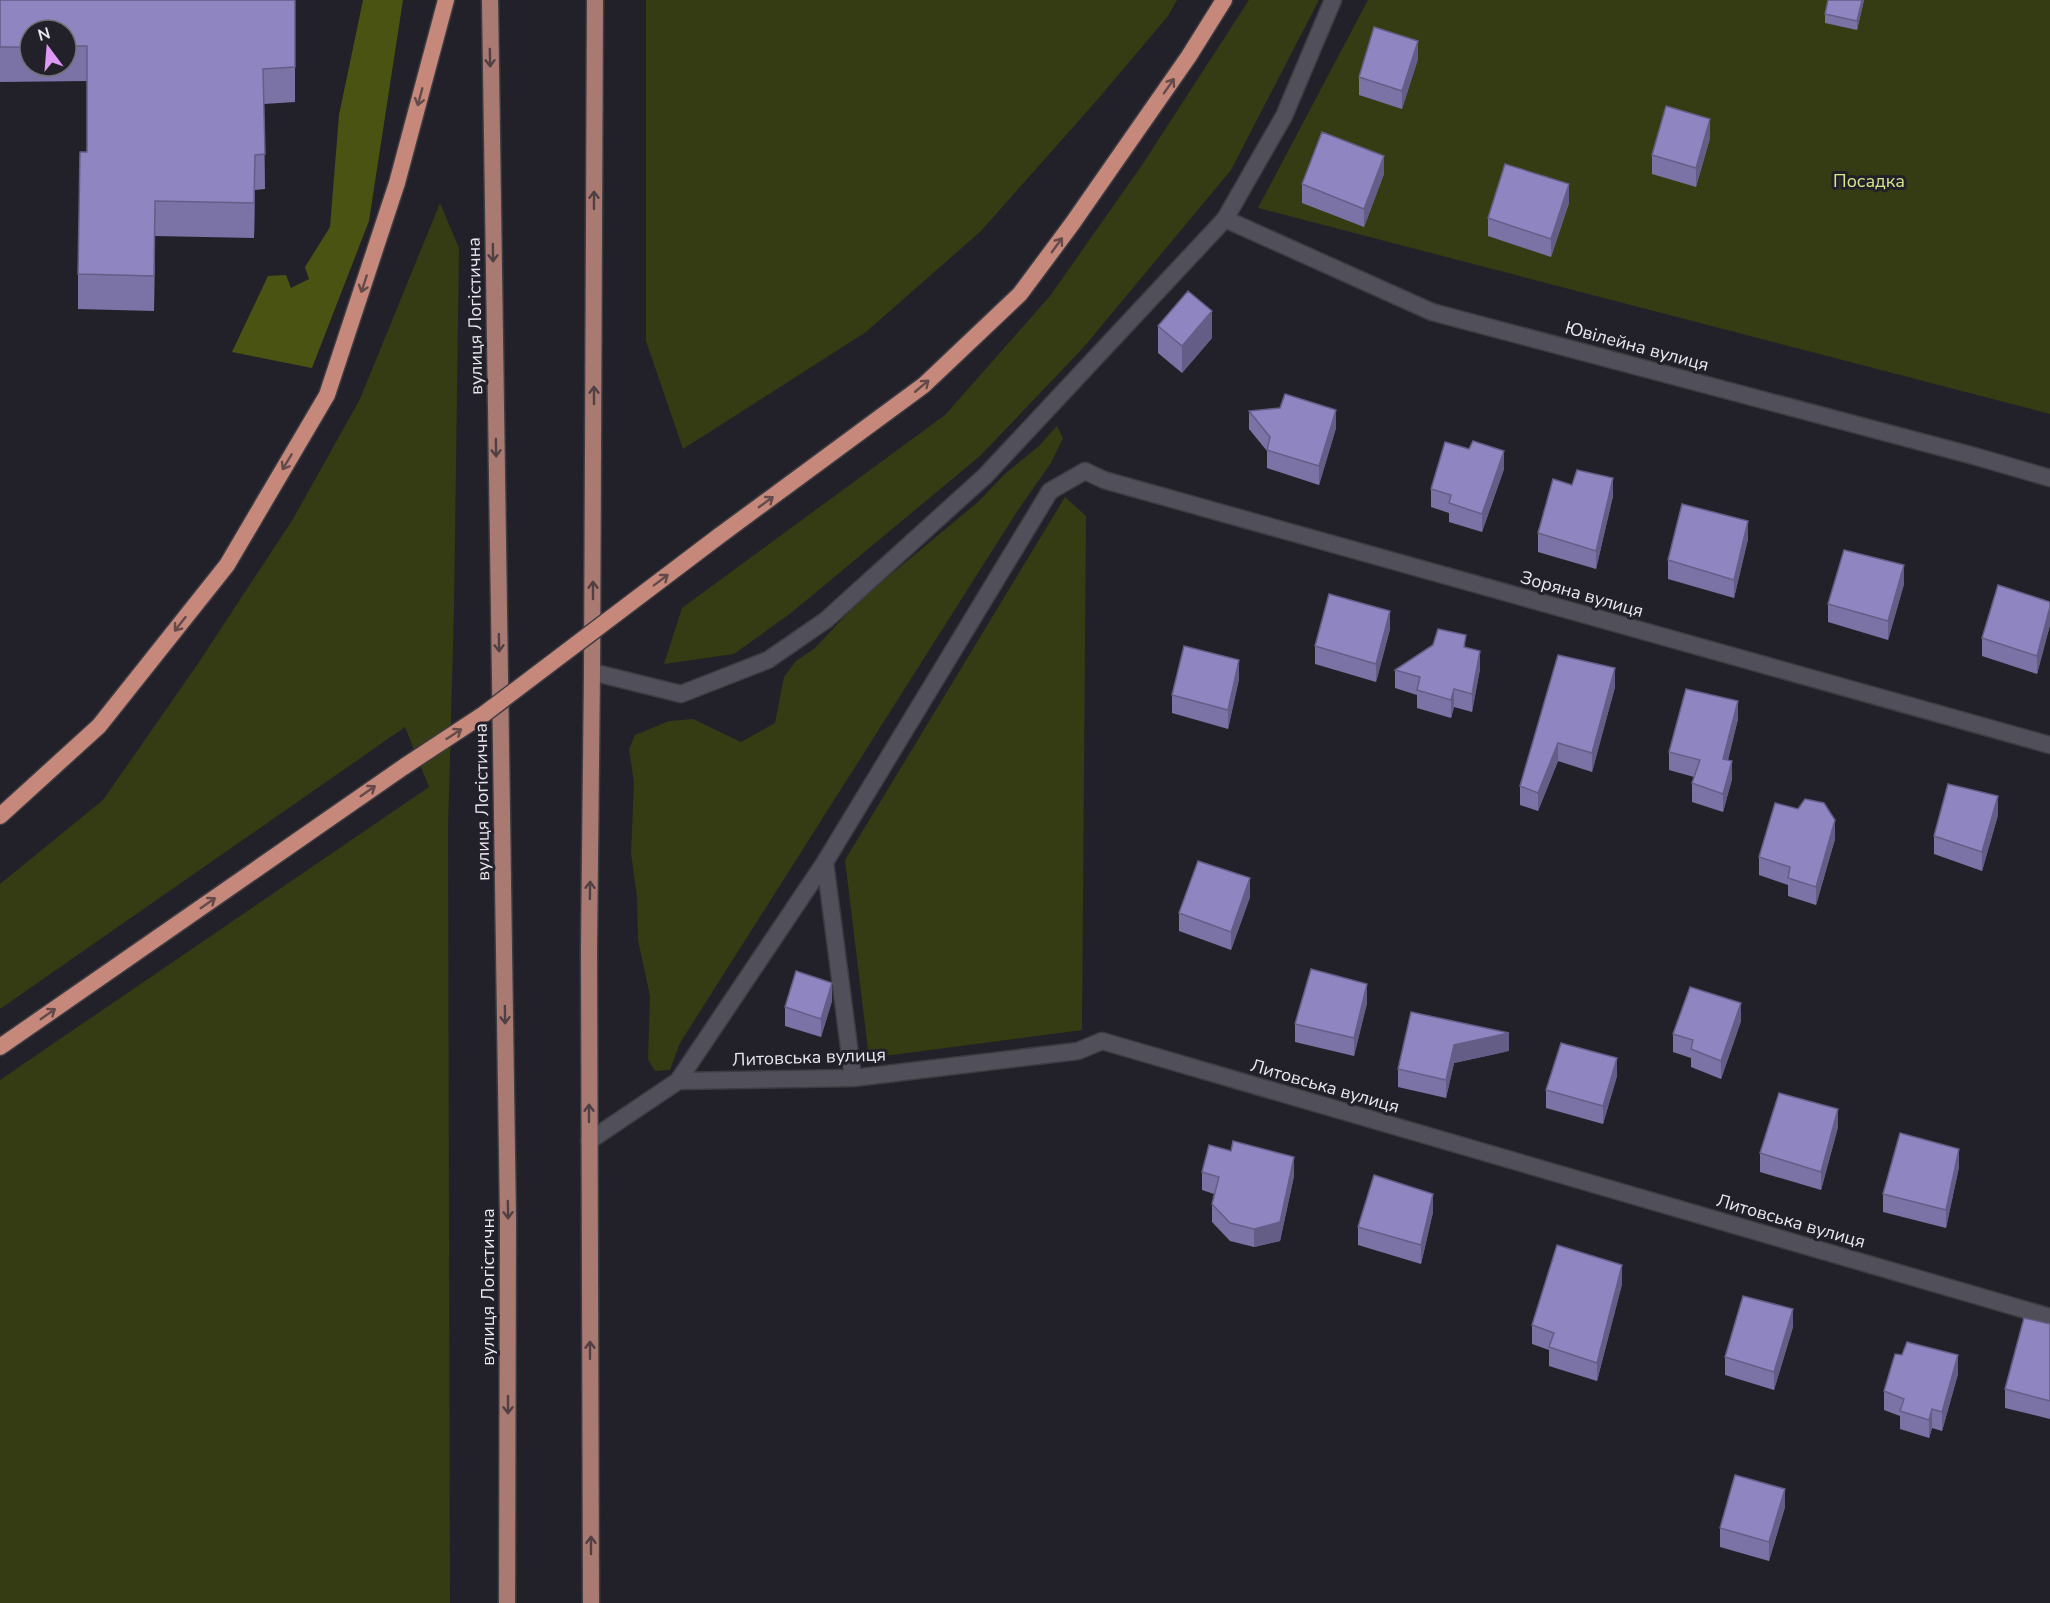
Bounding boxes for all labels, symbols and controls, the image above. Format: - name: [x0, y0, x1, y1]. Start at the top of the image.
- north arrow: [18, 18, 78, 78]
- text: N: [35, 22, 53, 47]
- one-way arrow: [484, 48, 496, 68]
- one-way arrow: [1163, 78, 1175, 94]
- one-way arrow: [414, 87, 426, 106]
- park label: Посадка: [1833, 169, 1905, 193]
- one-way arrow: [588, 191, 600, 211]
- street label: вулиця Логістична: [462, 237, 488, 395]
- one-way arrow: [1050, 238, 1063, 254]
- one-way arrow: [488, 243, 499, 263]
- one-way arrow: [358, 274, 369, 293]
- street label: Ювілейна вулиця: [1562, 315, 1712, 377]
- one-way arrow: [914, 379, 930, 392]
- one-way arrow: [588, 386, 599, 406]
- one-way arrow: [491, 438, 502, 458]
- one-way arrow: [281, 453, 293, 470]
- one-way arrow: [757, 495, 773, 508]
- street label: Зоряна вулиця: [1518, 565, 1646, 623]
- one-way arrow: [652, 574, 668, 587]
- one-way arrow: [587, 581, 599, 601]
- one-way arrow: [173, 616, 186, 632]
- one-way arrow: [494, 633, 505, 653]
- street label: вулиця Логістична: [469, 723, 495, 881]
- one-way arrow: [445, 728, 462, 740]
- one-way arrow: [360, 785, 376, 797]
- one-way arrow: [584, 881, 596, 901]
- one-way arrow: [199, 897, 216, 909]
- one-way arrow: [499, 1004, 511, 1024]
- one-way arrow: [39, 1008, 56, 1020]
- street label: Литовська вулиця: [732, 1042, 886, 1072]
- street label: Литовська вулиця: [1248, 1053, 1402, 1119]
- one-way arrow: [583, 1103, 595, 1123]
- street label: Литовська вулиця: [1714, 1188, 1868, 1254]
- one-way arrow: [502, 1199, 514, 1219]
- street label: вулиця Логістична: [476, 1208, 500, 1366]
- one-way arrow: [584, 1340, 596, 1360]
- one-way arrow: [502, 1394, 513, 1414]
- one-way arrow: [585, 1535, 597, 1555]

